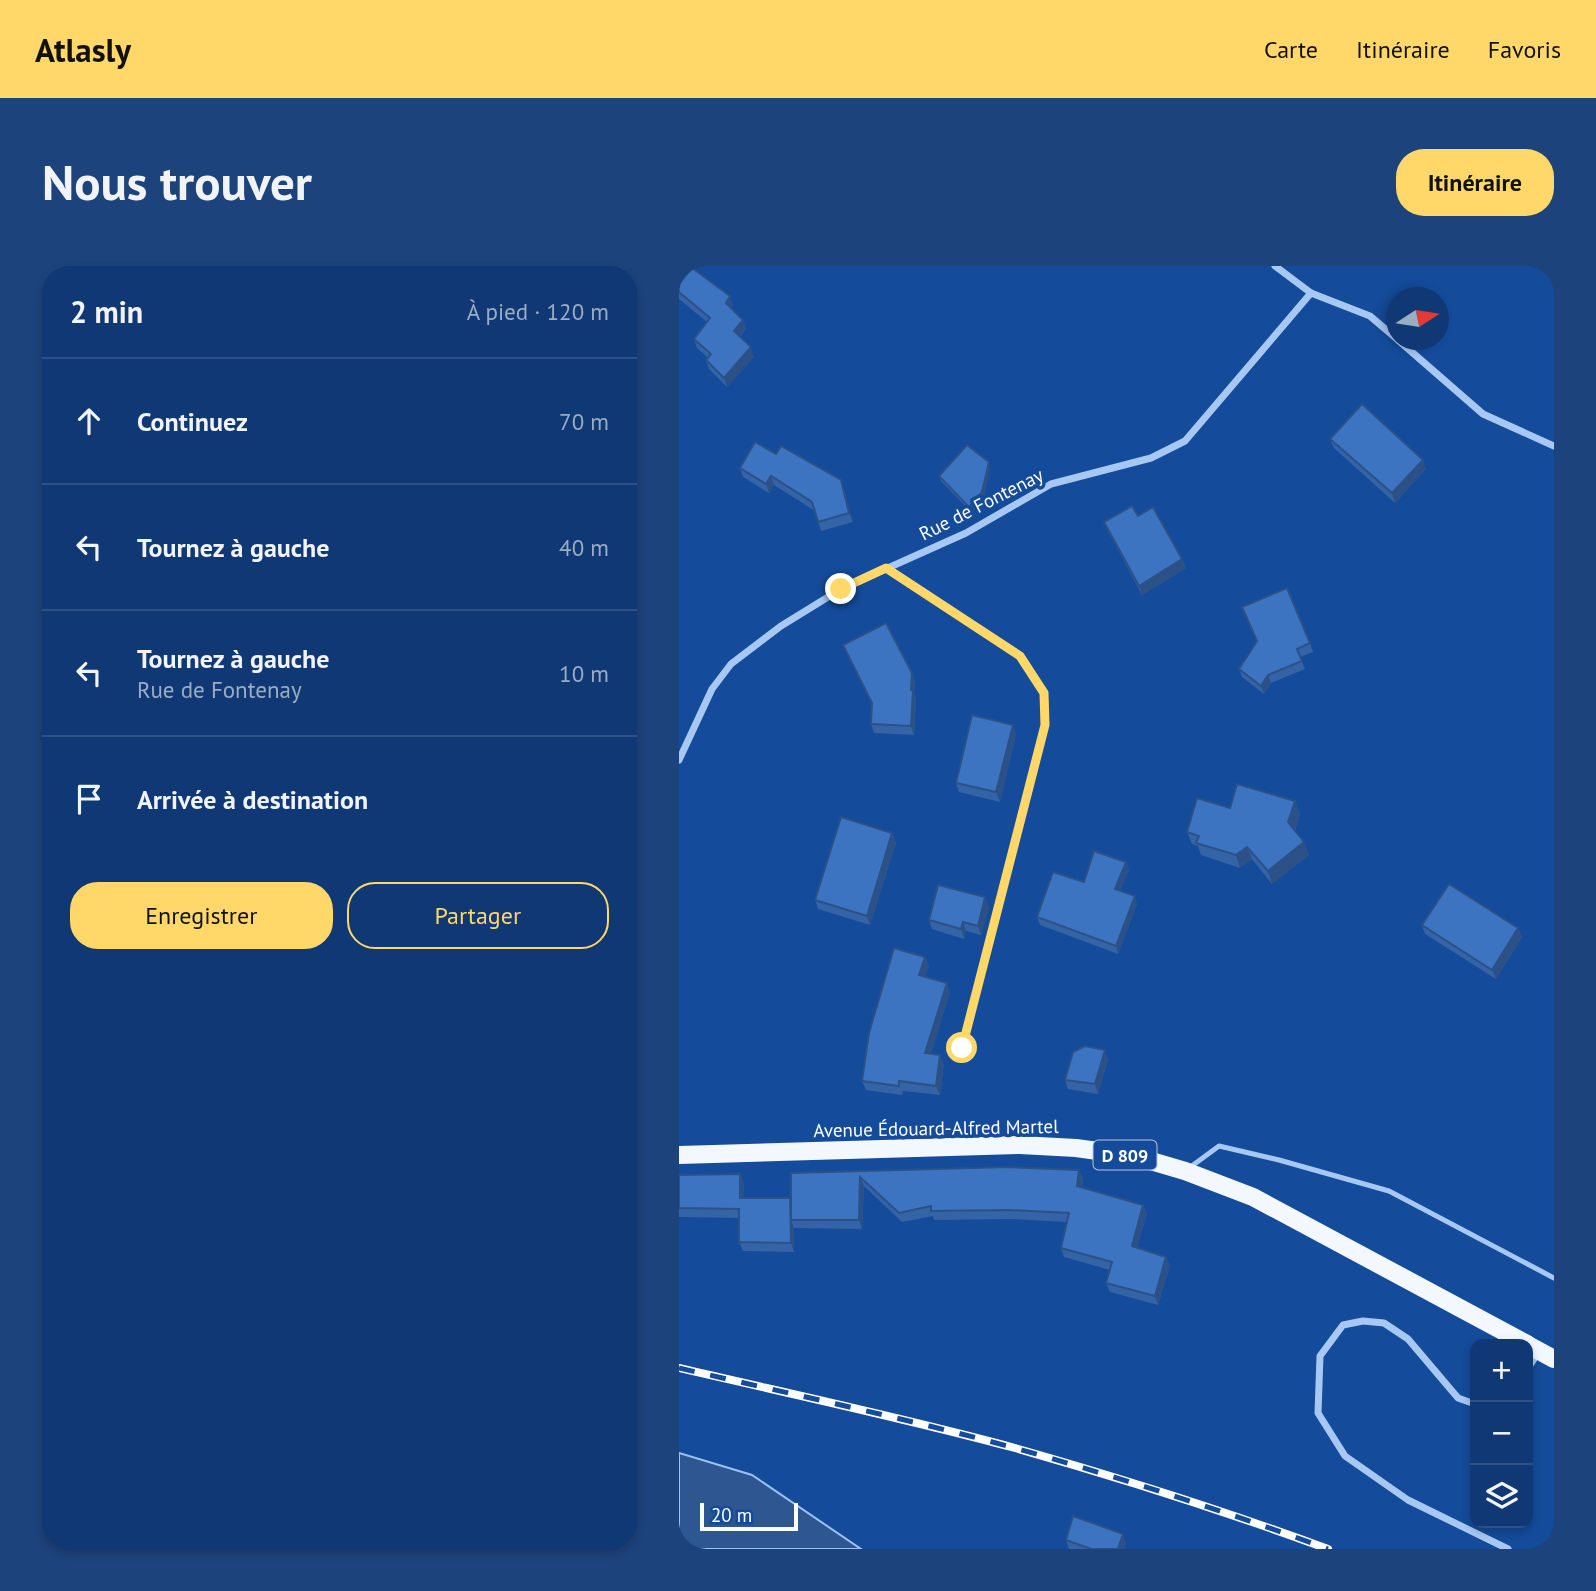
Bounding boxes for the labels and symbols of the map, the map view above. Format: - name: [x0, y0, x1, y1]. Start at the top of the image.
- north arrow: [1386, 287, 1449, 350]
- street label: Rue de Fontenay: [915, 462, 1047, 546]
- route end: [825, 573, 856, 604]
- route start: [946, 1032, 977, 1063]
- street label: Avenue Édouard-Alfred Martel: [813, 1114, 1059, 1142]
- road number: D 809: [1093, 1140, 1157, 1170]
- scale bar: [700, 1500, 798, 1532]

